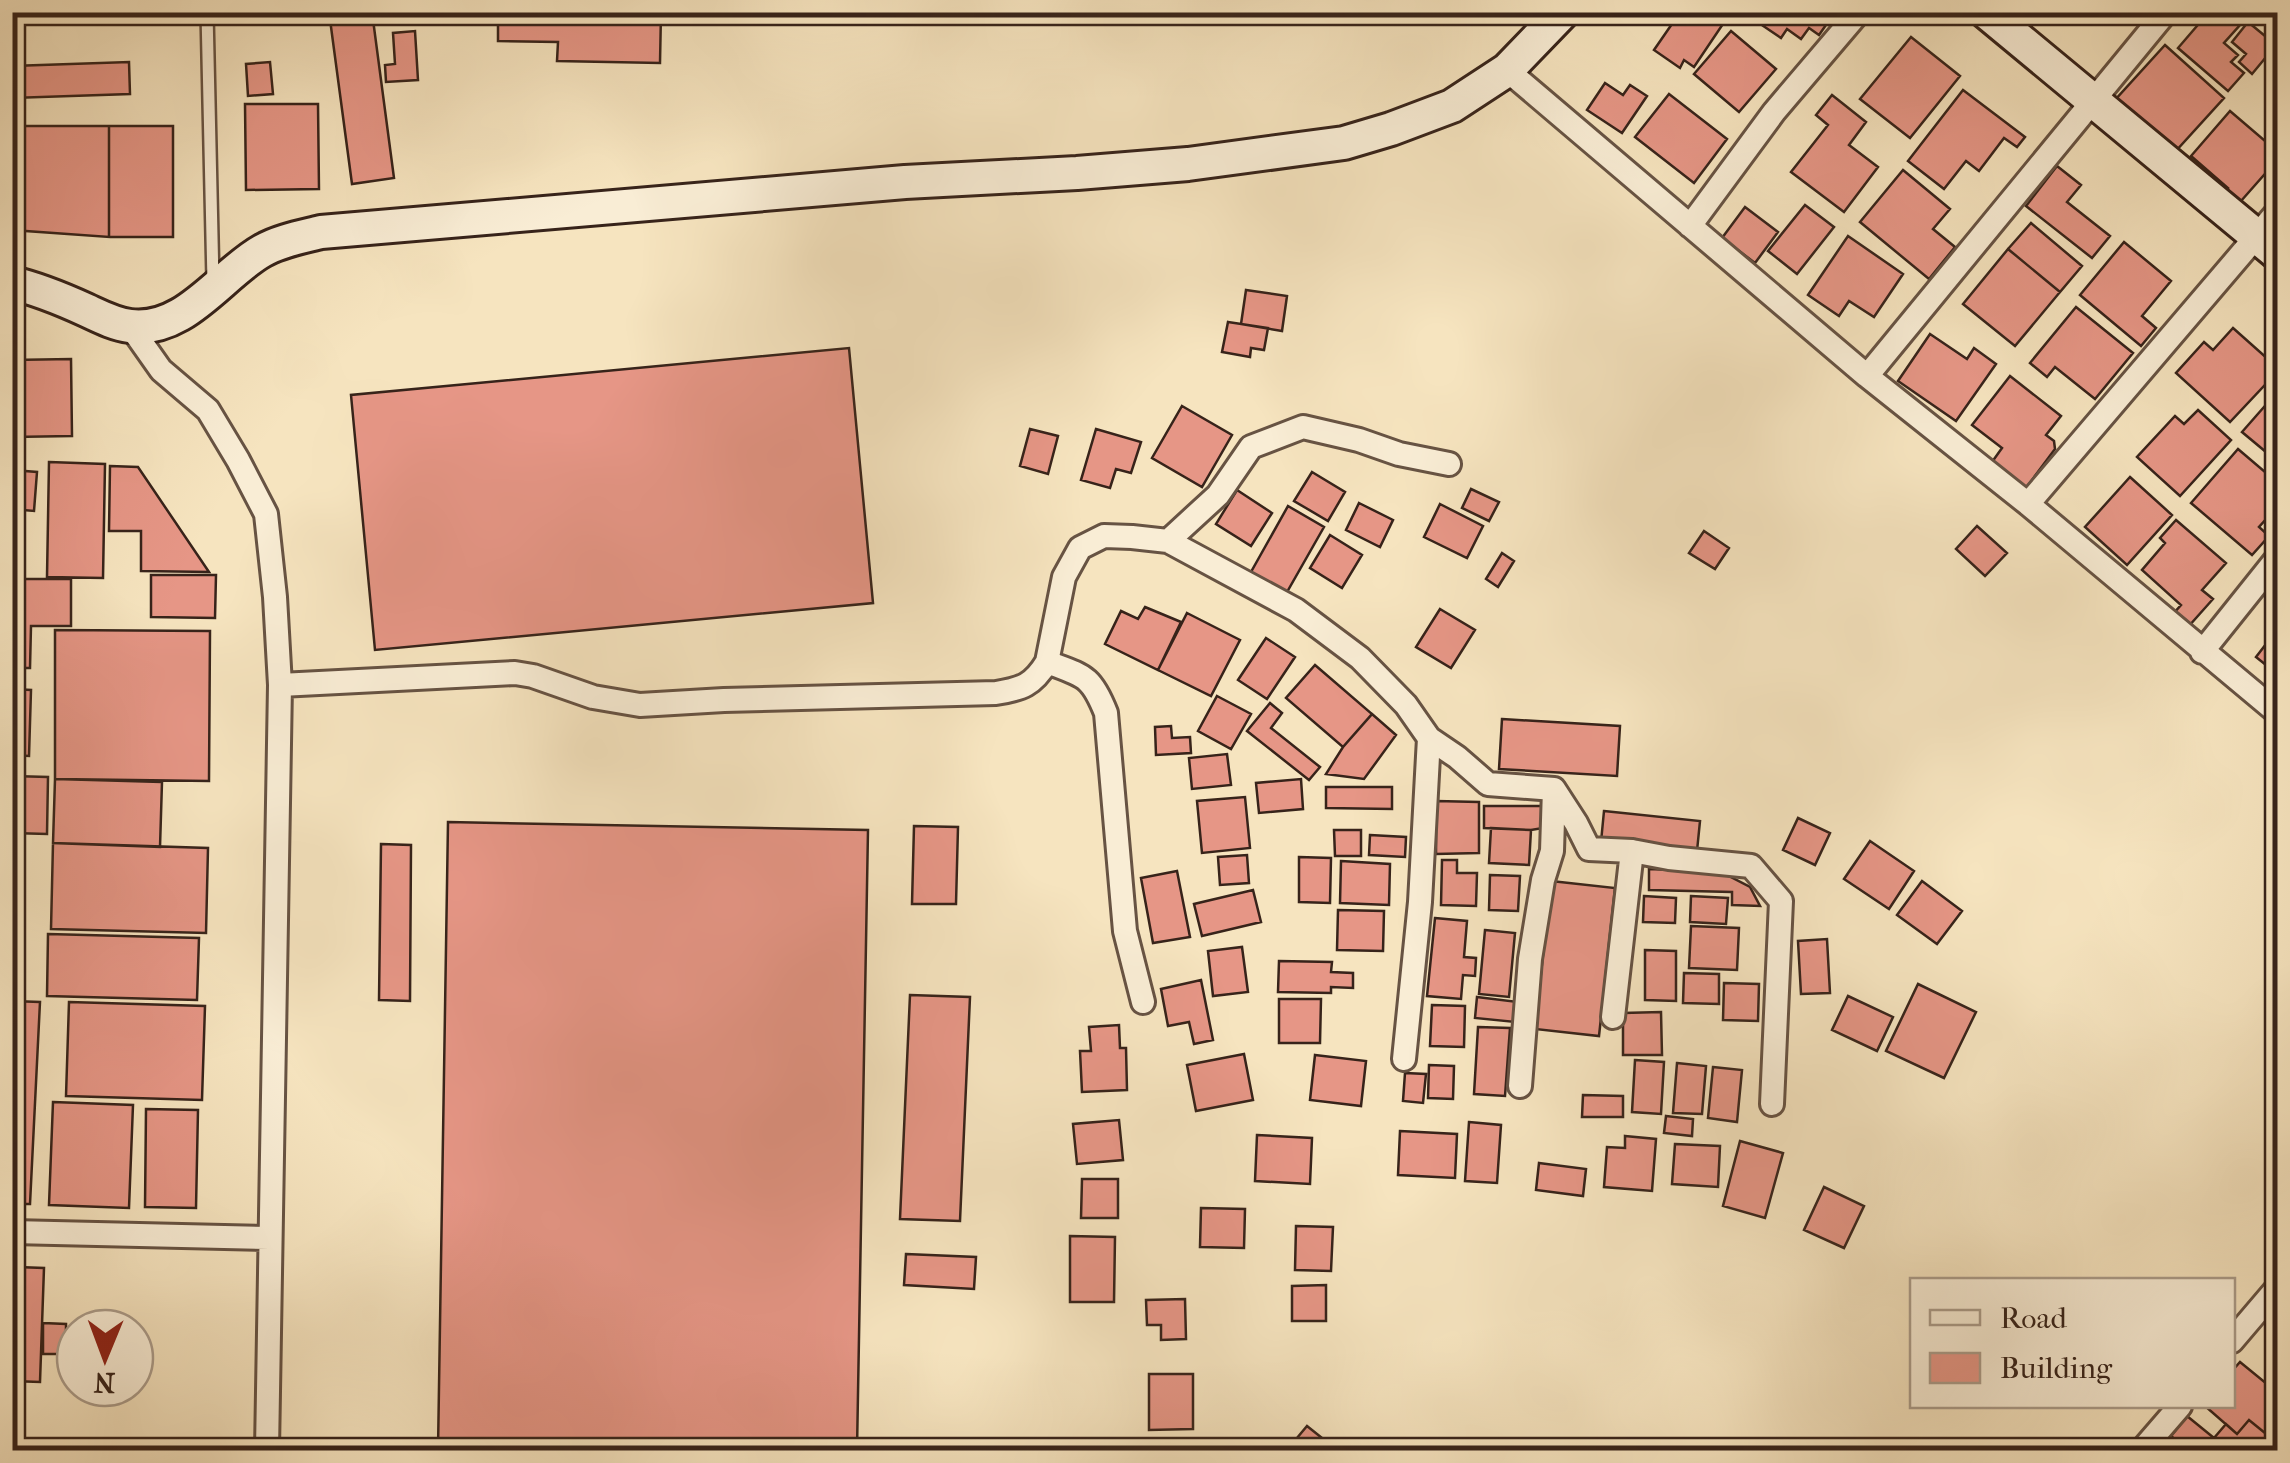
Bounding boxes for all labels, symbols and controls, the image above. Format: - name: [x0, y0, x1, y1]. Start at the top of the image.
- legend: [1910, 1278, 2235, 1408]
- text: Road: [2000, 1301, 2067, 1336]
- north arrow: [55, 1308, 155, 1408]
- text: Building: [2000, 1351, 2113, 1386]
- text: N: [93, 1366, 115, 1399]

